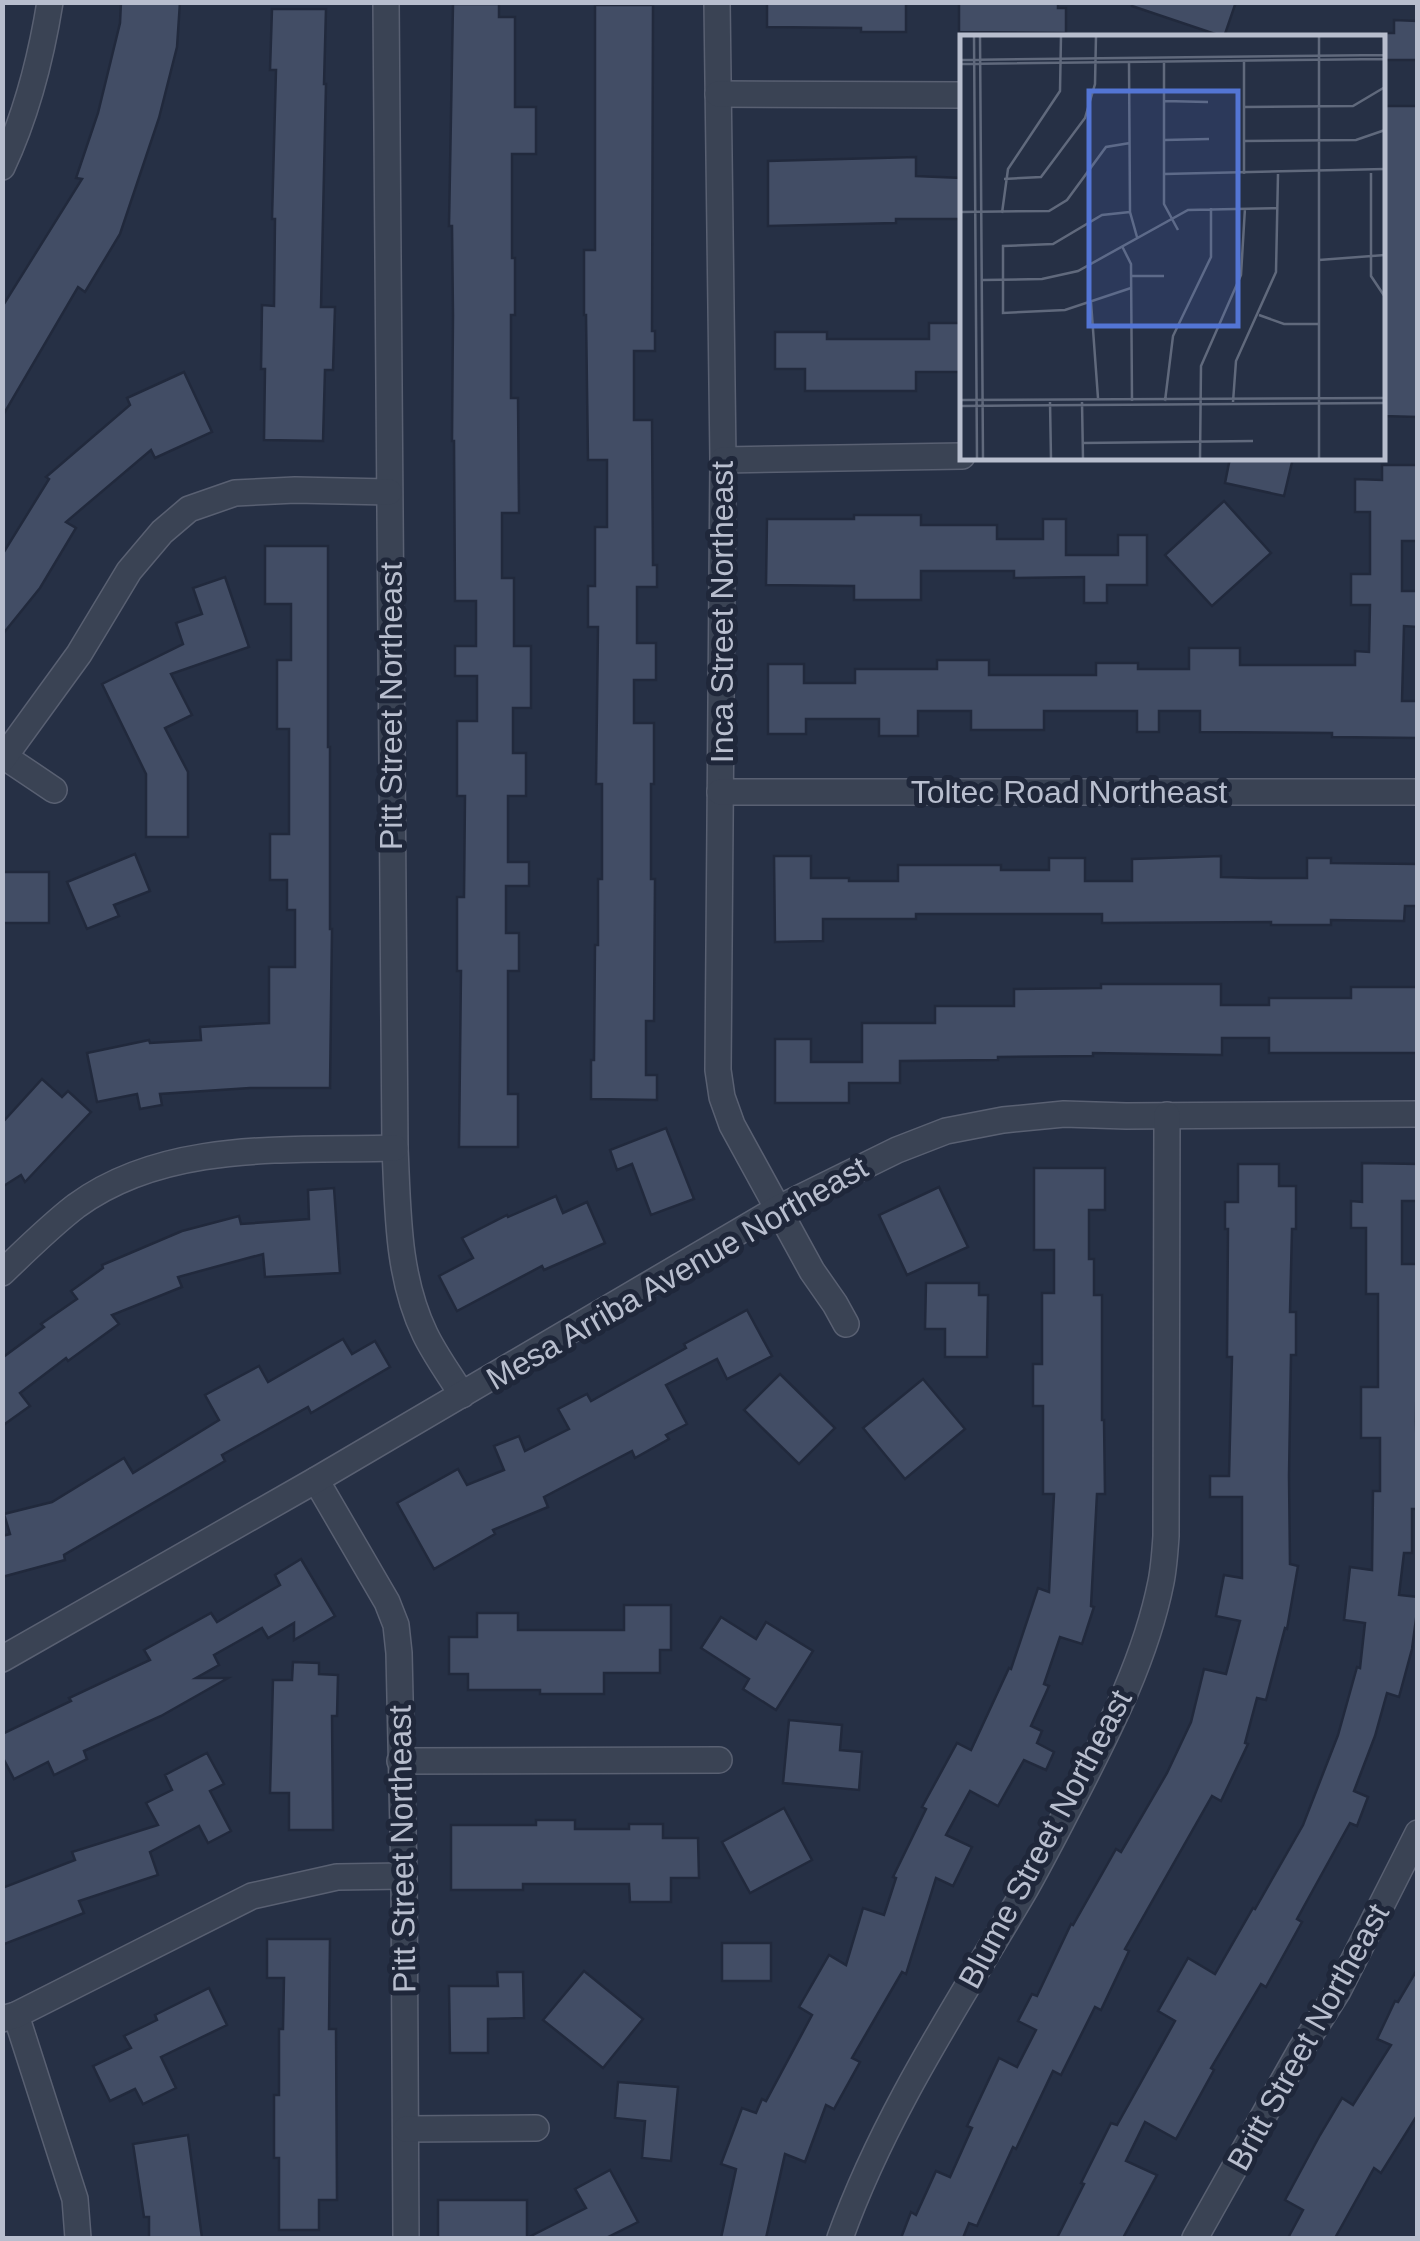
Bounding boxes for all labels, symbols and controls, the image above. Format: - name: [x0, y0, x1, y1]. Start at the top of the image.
- inset map: [960, 35, 1385, 460]
- street label: Inca Street Northeast: [704, 461, 740, 763]
- street label: Pitt Street Northeast: [373, 562, 409, 850]
- street label: Toltec Road Northeast: [911, 774, 1227, 810]
- street label: Mesa Arriba Avenue Northeast: [480, 1149, 874, 1397]
- street label: Blume Street Northeast: [951, 1684, 1139, 1994]
- street label: Pitt Street Northeast: [381, 1705, 423, 1993]
- street label: Britt Street Northeast: [1220, 1898, 1396, 2176]

